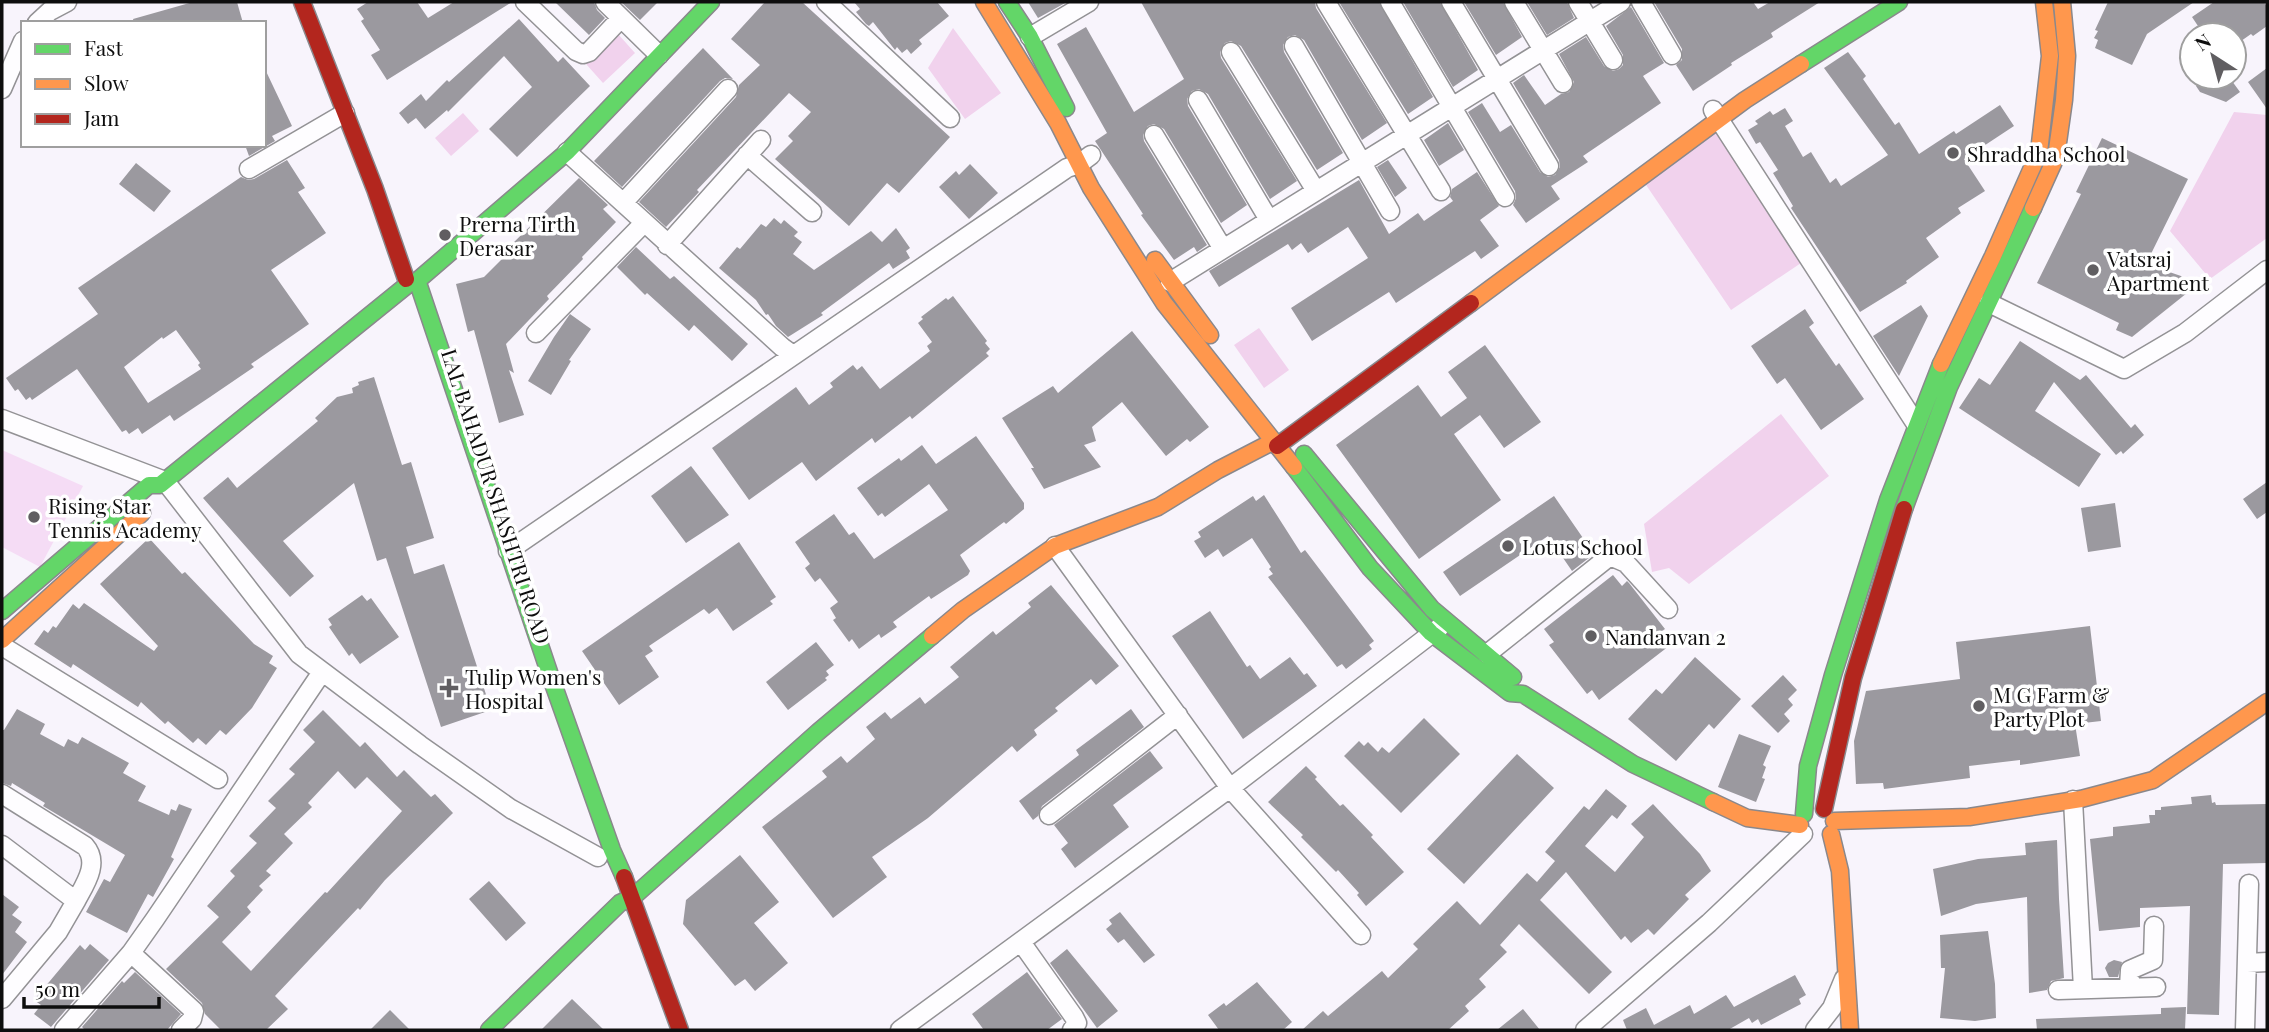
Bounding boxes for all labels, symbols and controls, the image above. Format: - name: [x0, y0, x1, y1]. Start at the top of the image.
- legend: [21, 21, 266, 147]
- north arrow: [2178, 21, 2248, 91]
- text: N: [2189, 27, 2216, 56]
- text: Fast: [84, 33, 123, 61]
- text: Slow: [84, 68, 129, 96]
- text: Jam: [83, 103, 120, 131]
- place label: Shraddha School: [1967, 139, 2125, 167]
- marker: Shraddha School: [1945, 145, 1961, 161]
- place label: Prerna Tirth Derasar: [459, 209, 577, 261]
- marker: Prerna Tirth Derasar: [437, 227, 453, 243]
- place label: Vatsraj Apartment: [2106, 244, 2209, 296]
- marker: Vatsraj Apartment: [2085, 262, 2101, 278]
- street label: LAL BAHADUR SHASHTRI ROAD: [436, 345, 558, 647]
- place label: Rising Star Tennis Academy: [48, 491, 202, 543]
- marker: Rising Star Tennis Academy: [26, 509, 42, 525]
- place label: Lotus School: [1522, 532, 1643, 560]
- marker: Lotus School: [1500, 538, 1516, 554]
- place label: Nandanvan 2: [1605, 622, 1726, 650]
- marker: Nandanvan 2: [1583, 628, 1599, 644]
- place label: Tulip Women's Hospital: [465, 662, 601, 714]
- marker: Tulip Women's Hospital: [439, 678, 459, 698]
- place label: M G Farm & Party Plot: [1993, 680, 2110, 732]
- marker: M G Farm & Party Plot: [1971, 698, 1987, 714]
- scale bar: [24, 965, 159, 1009]
- text: 50 m: [35, 974, 81, 1002]

